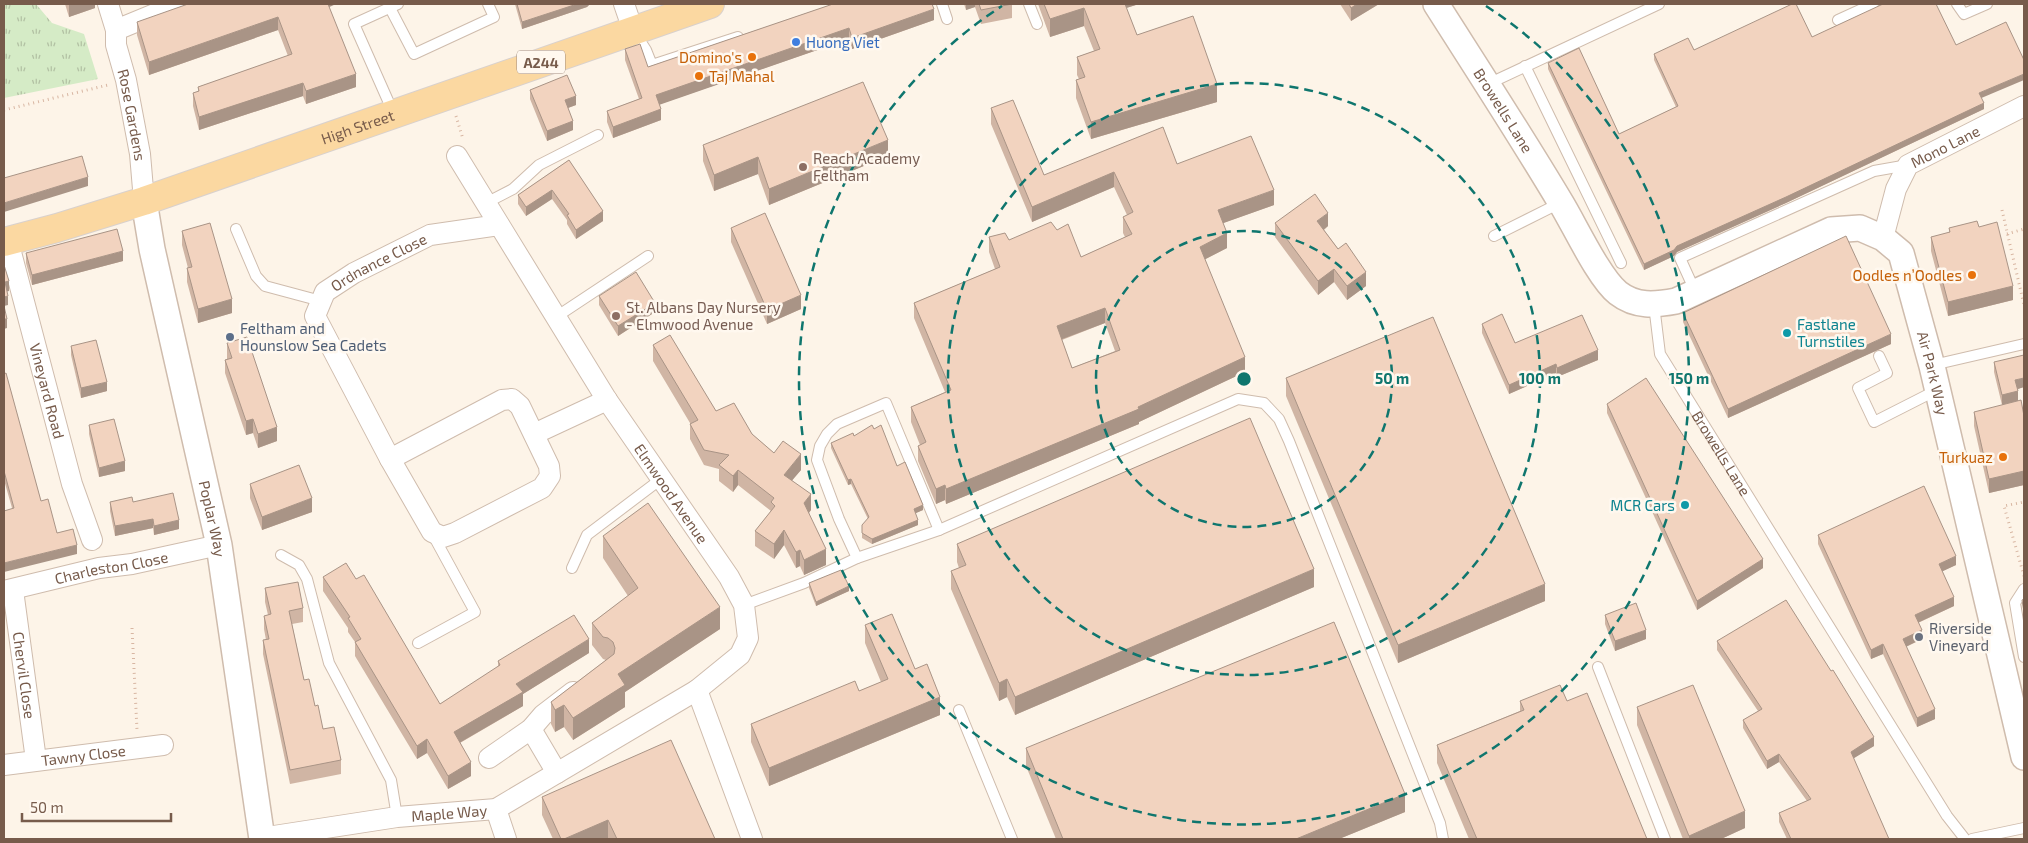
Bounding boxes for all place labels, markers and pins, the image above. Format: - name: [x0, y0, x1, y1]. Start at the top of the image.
- place label: Huong Viet: [806, 33, 880, 51]
- marker: Huong Viet: [790, 36, 802, 48]
- place label: Domino's: [679, 48, 742, 66]
- marker: Domino's: [746, 51, 758, 63]
- place label: Taj Mahal: [709, 67, 775, 86]
- marker: Taj Mahal: [693, 70, 705, 82]
- place label: Reach Academy Feltham: [813, 149, 920, 184]
- marker: Reach Academy Feltham: [797, 161, 809, 173]
- place label: Oodles n’Oodles: [1852, 266, 1962, 284]
- marker: Oodles n’Oodles: [1966, 269, 1978, 281]
- place label: St. Albans Day Nursery - Elmwood Avenue: [626, 298, 781, 333]
- marker: St. Albans Day Nursery - Elmwood Avenue: [610, 310, 622, 322]
- place label: Fastlane Turnstiles: [1797, 315, 1865, 350]
- place label: Feltham and Hounslow Sea Cadets: [240, 319, 387, 354]
- marker: Fastlane Turnstiles: [1781, 327, 1793, 339]
- marker: Feltham and Hounslow Sea Cadets: [224, 331, 236, 343]
- centre of rings: [1235, 370, 1253, 388]
- place label: Turkuaz: [1939, 448, 1993, 466]
- marker: Turkuaz: [1997, 451, 2009, 463]
- place label: MCR Cars: [1610, 496, 1675, 514]
- marker: MCR Cars: [1679, 499, 1691, 511]
- place label: Riverside Vineyard: [1929, 619, 1992, 654]
- marker: Riverside Vineyard: [1913, 631, 1925, 643]

